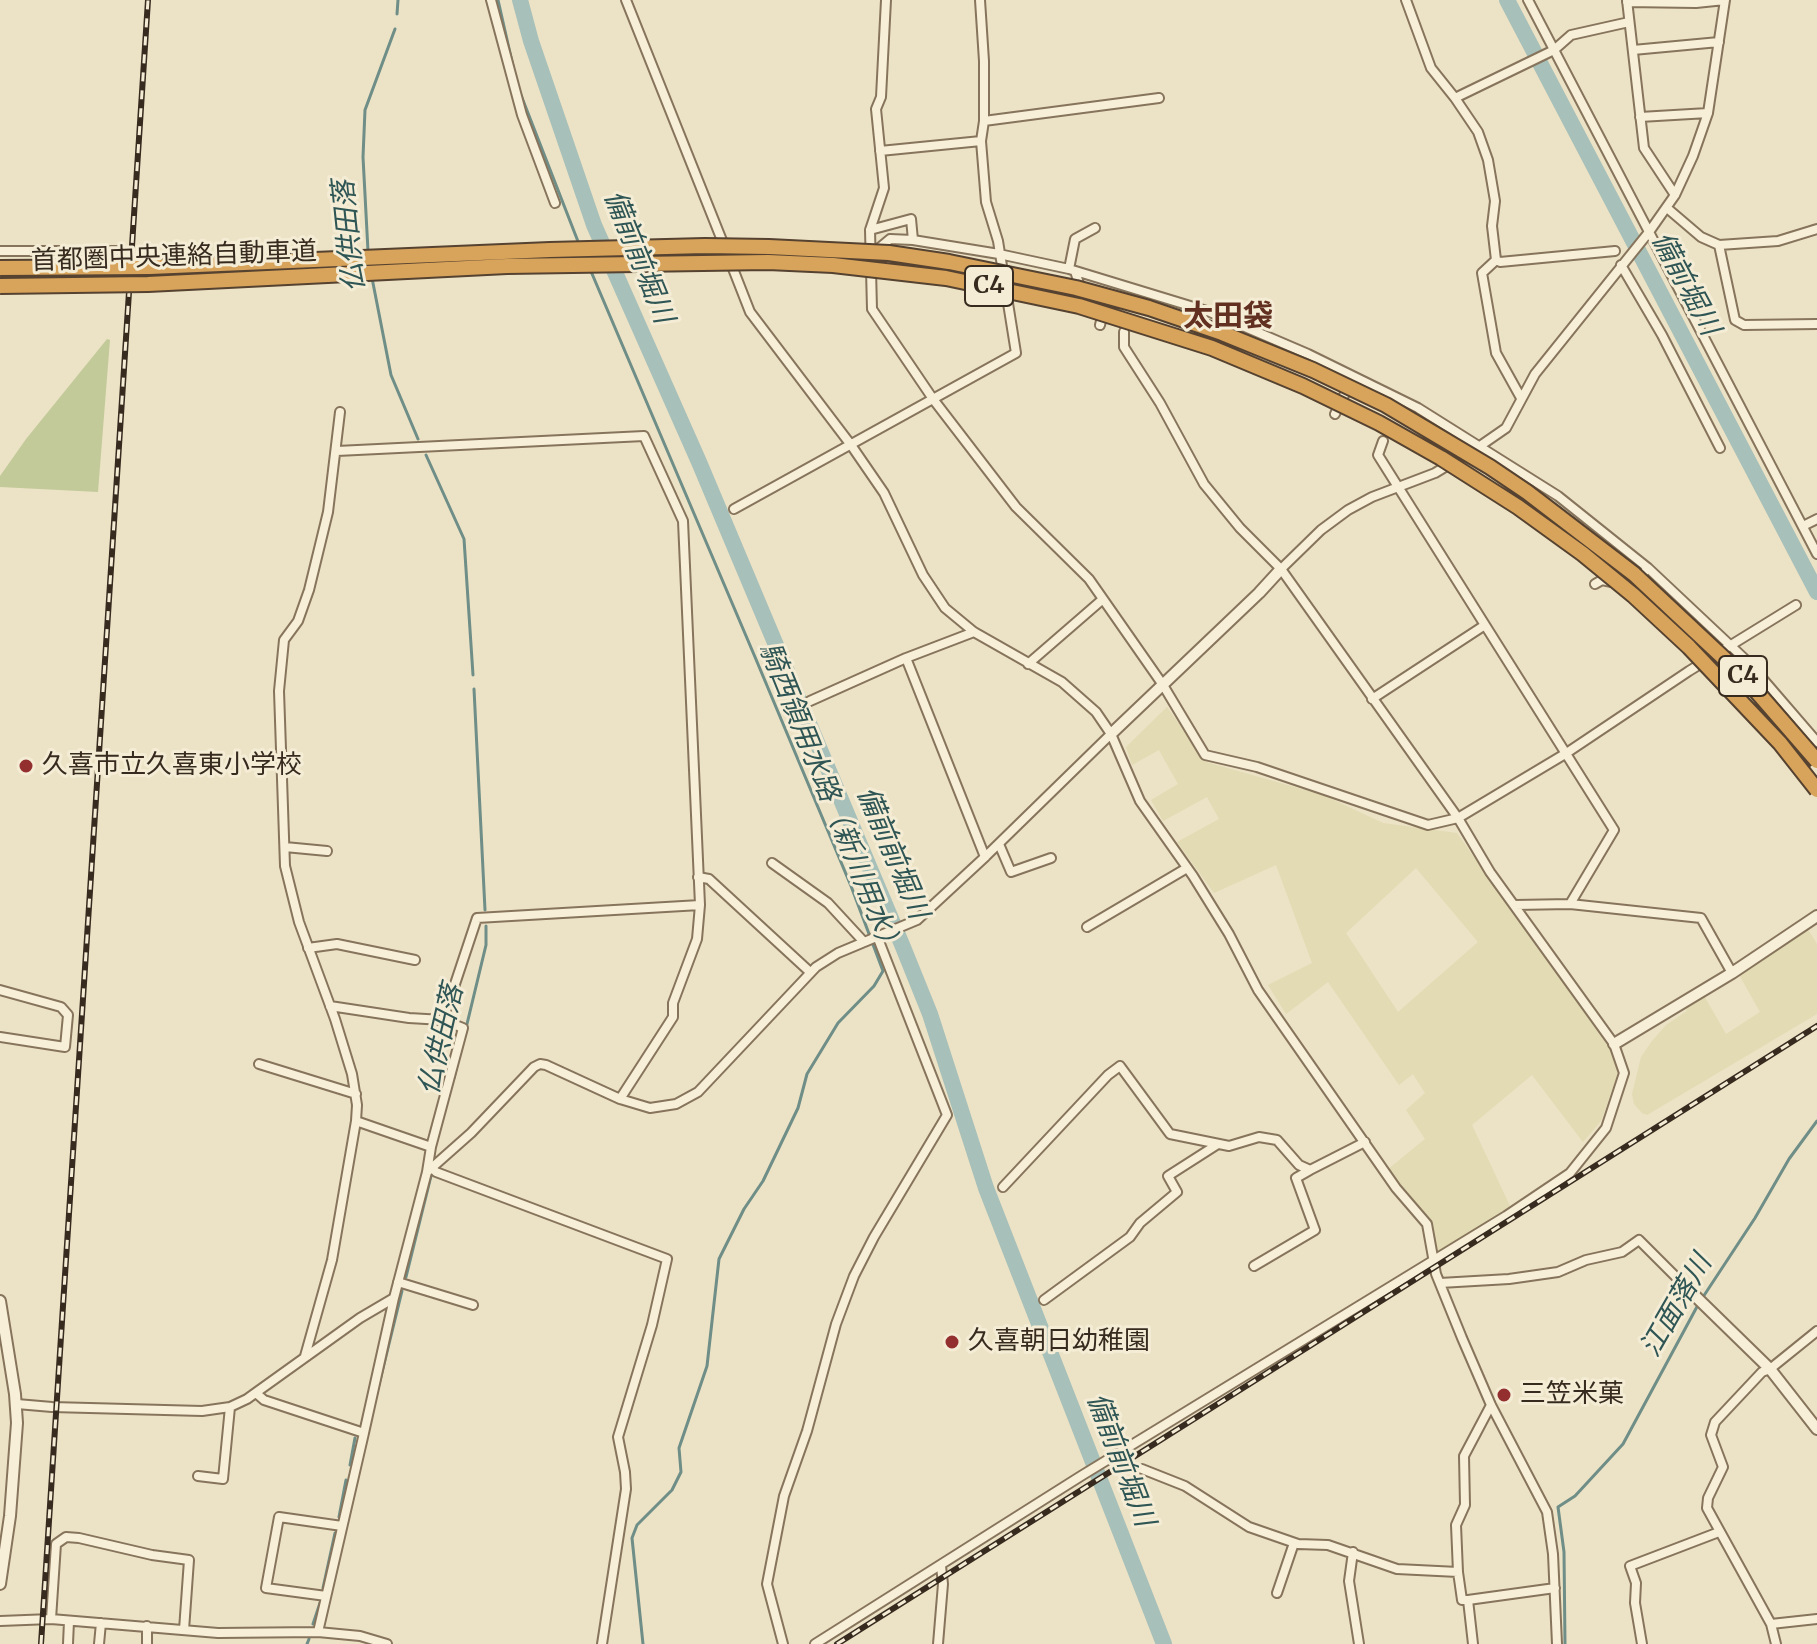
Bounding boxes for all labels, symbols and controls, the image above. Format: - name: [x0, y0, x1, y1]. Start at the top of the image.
- water label: 仏供田落: [327, 179, 373, 293]
- water label: 備前前堀川: [596, 186, 680, 328]
- water label: 備前堀川: [1644, 227, 1726, 341]
- street label: 首都圏中央連絡自動車道: [31, 236, 317, 278]
- road number: C4: [965, 266, 1013, 306]
- district label: 太田袋: [1183, 300, 1273, 336]
- water label: 騎西領用水路（新川用水）: [751, 638, 909, 962]
- road number: C4: [1719, 656, 1767, 696]
- place label: 久喜市立久喜東小学校: [42, 750, 302, 782]
- marker: 久喜市立久喜東小学校: [17, 757, 35, 775]
- water label: 備前前堀川: [849, 782, 935, 924]
- water label: 仏供田落: [413, 982, 471, 1098]
- water label: 江面落川: [1634, 1249, 1720, 1363]
- place label: 久喜朝日幼稚園: [968, 1326, 1150, 1358]
- marker: 久喜朝日幼稚園: [943, 1333, 961, 1351]
- place label: 三笠米菓: [1520, 1379, 1624, 1411]
- marker: 三笠米菓: [1495, 1386, 1513, 1404]
- water label: 備前前堀川: [1079, 1389, 1161, 1531]

